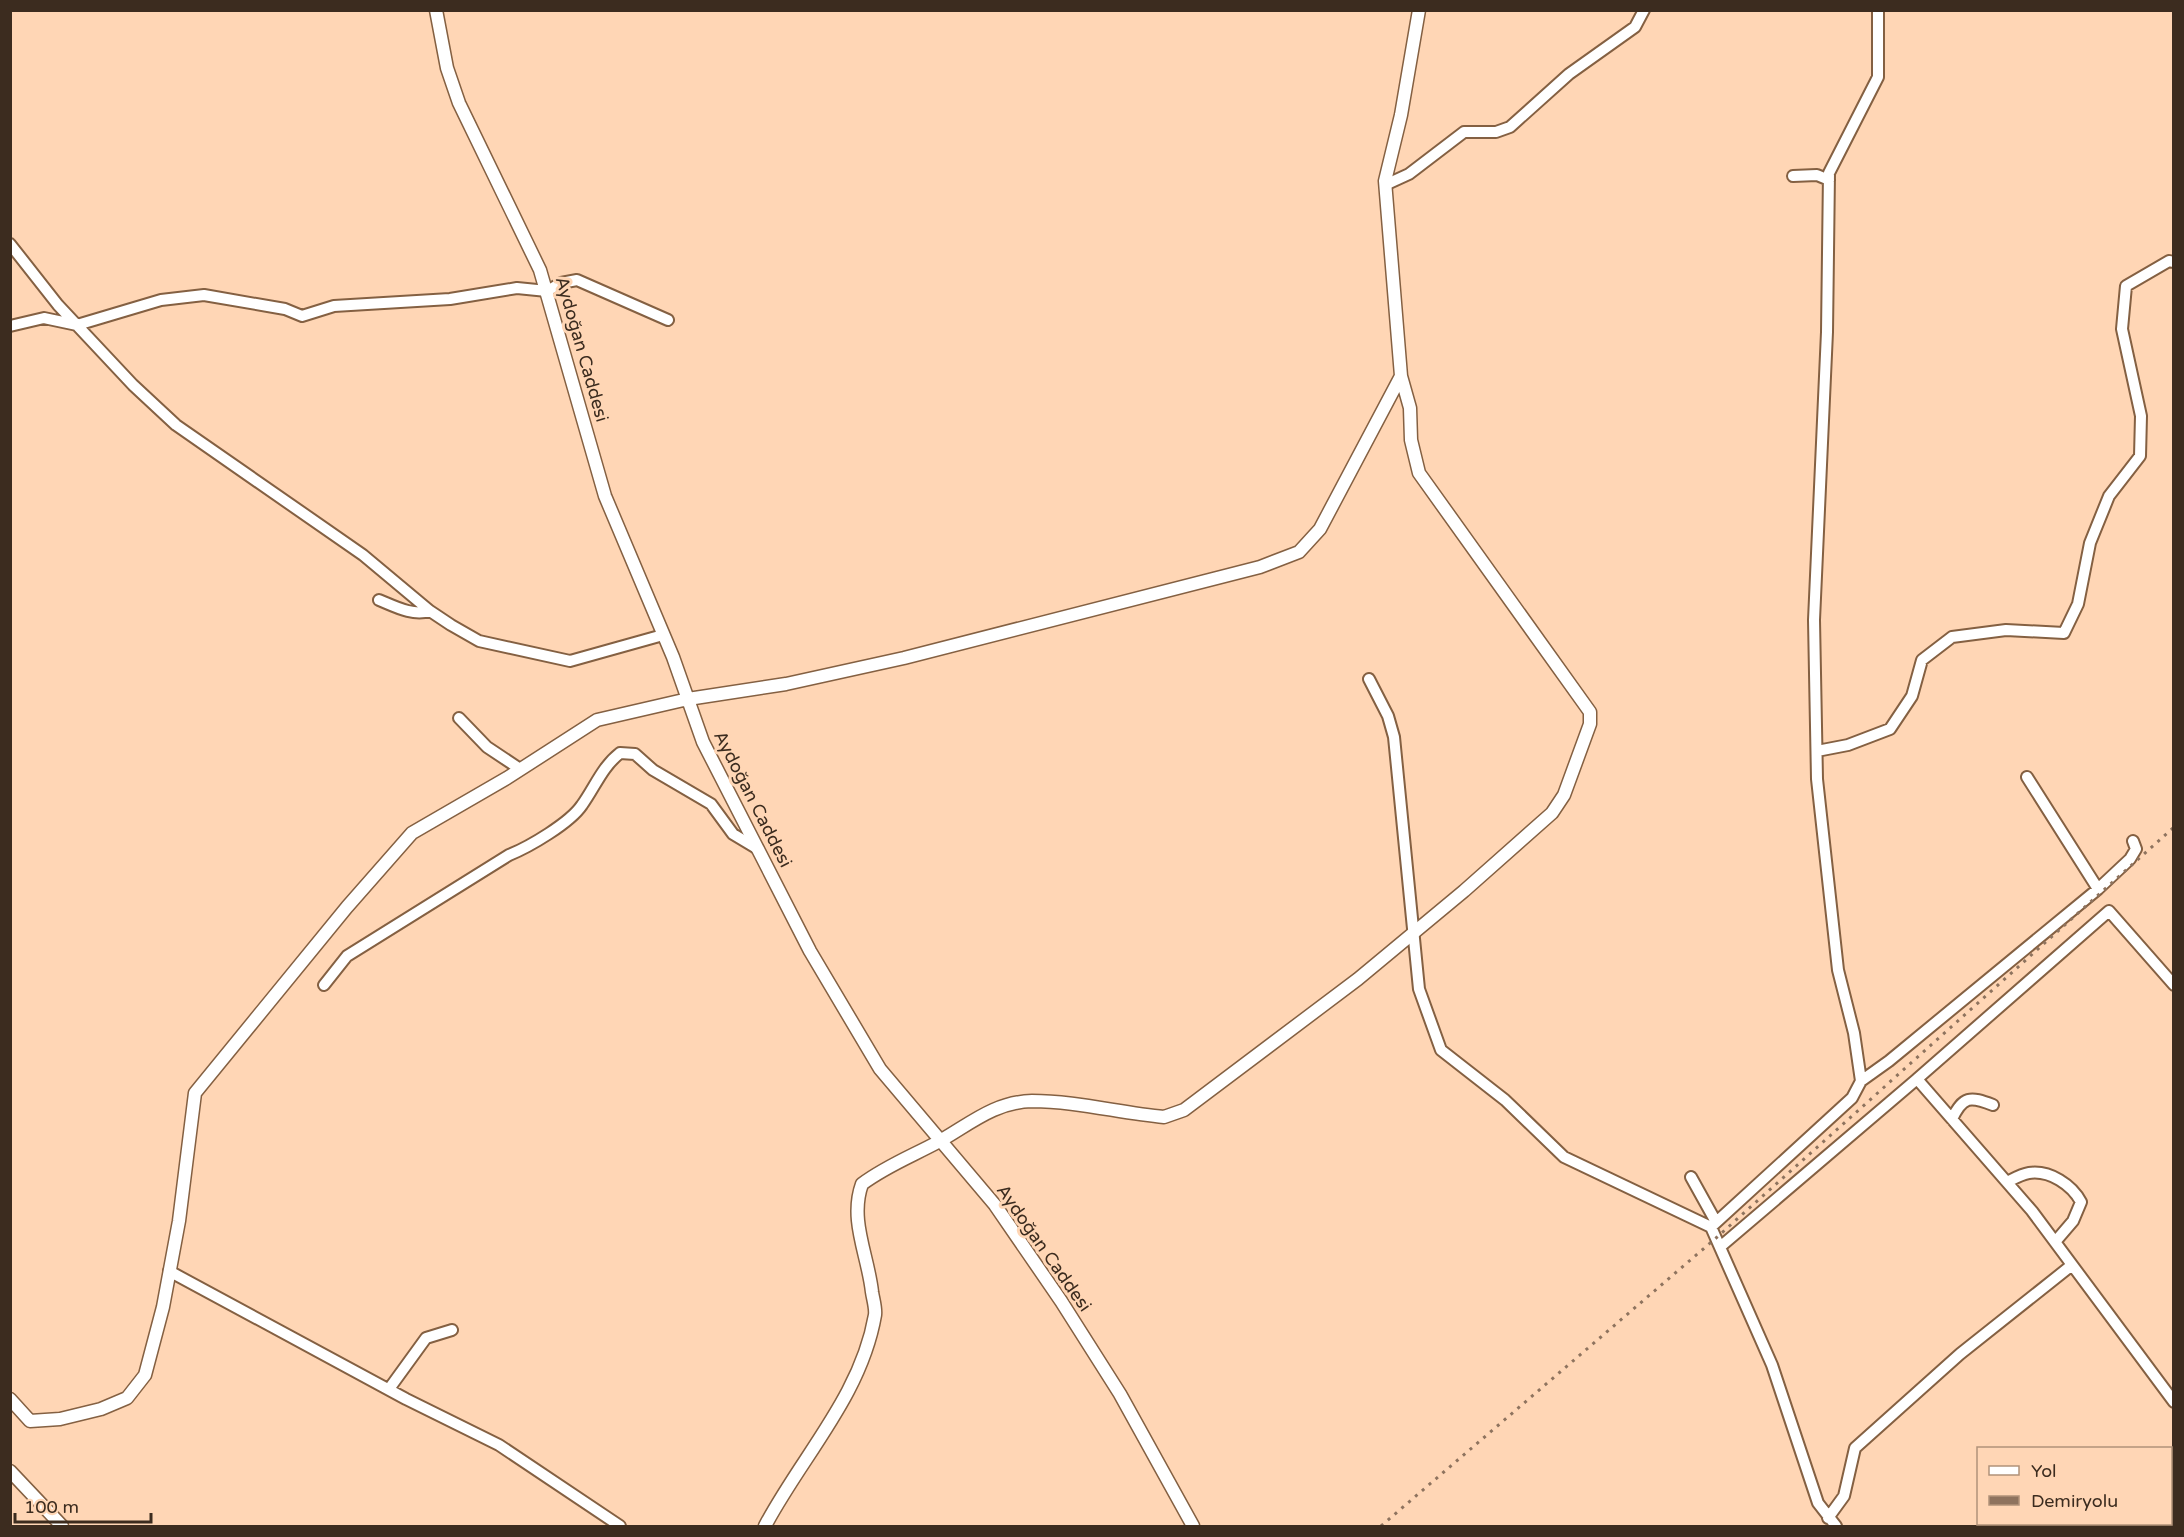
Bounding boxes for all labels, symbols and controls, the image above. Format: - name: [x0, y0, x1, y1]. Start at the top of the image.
- street label: Aydoğan Caddesi: [551, 274, 613, 424]
- street label: Aydoğan Caddesi: [709, 727, 797, 871]
- street label: Aydoğan Caddesi: [992, 1180, 1096, 1316]
- legend: [1977, 1447, 2172, 1525]
- text: Yol: [2031, 1460, 2057, 1482]
- scale bar: [15, 1486, 152, 1524]
- text: Demiryolu: [2031, 1490, 2118, 1512]
- text: 100 m: [24, 1496, 79, 1518]

